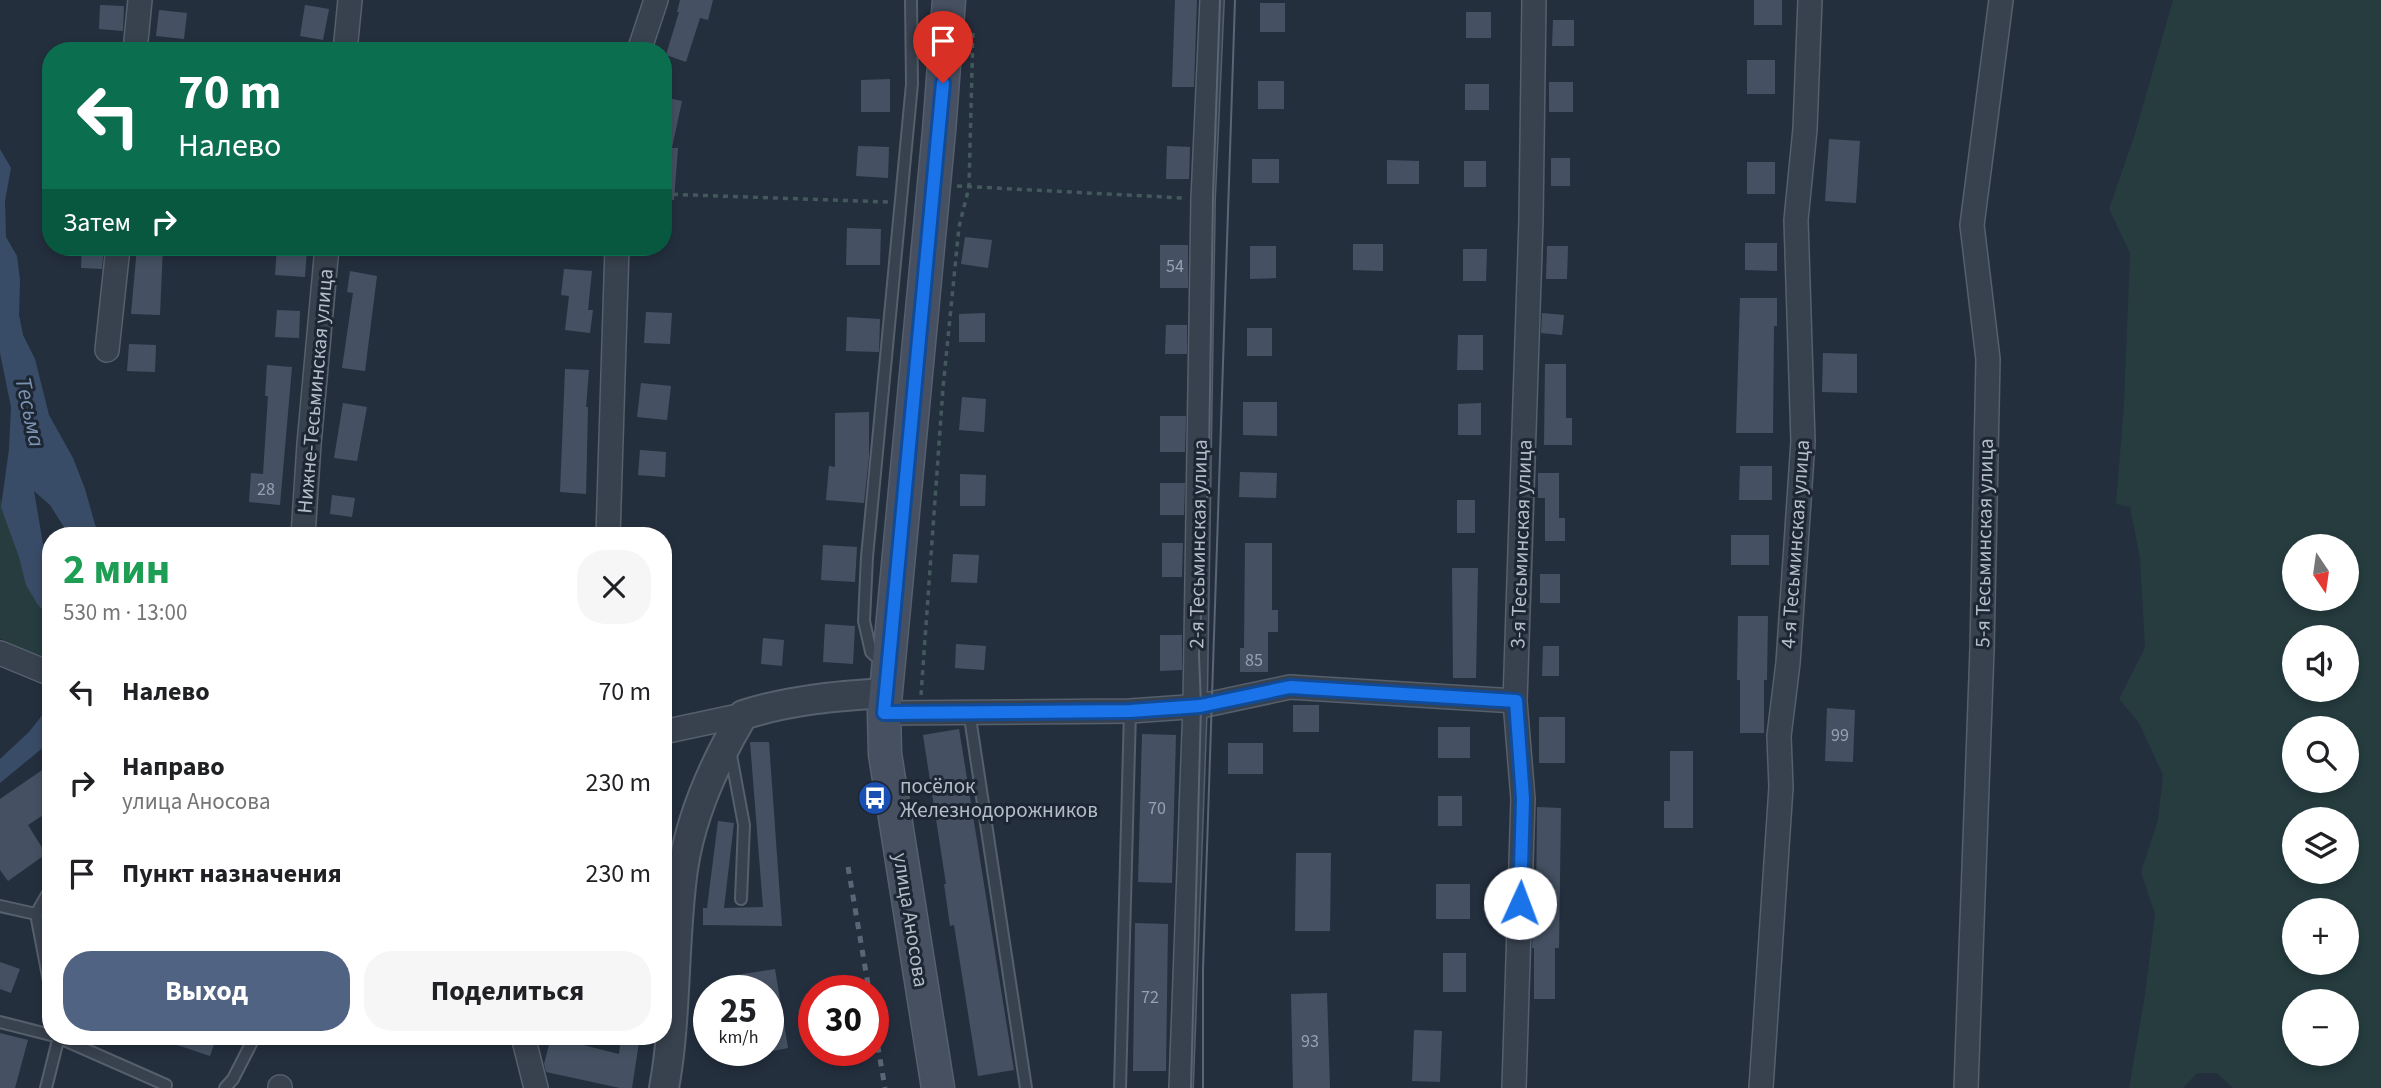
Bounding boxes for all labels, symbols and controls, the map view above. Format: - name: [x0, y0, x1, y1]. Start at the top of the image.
- pin: [913, 11, 973, 83]
- icon: arrive: [924, 22, 962, 60]
- text: 70 m: [178, 58, 282, 128]
- icon: left: [63, 70, 154, 161]
- text: Налево: [178, 123, 281, 169]
- icon: right: [145, 203, 183, 241]
- text: Затем: [63, 204, 131, 241]
- house number: 54: [1166, 254, 1184, 279]
- street label: Нижне-Тесьминская улица: [289, 267, 341, 515]
- water label: Тесьма: [7, 374, 53, 450]
- street label: 5-я Тесьминская улица: [1967, 438, 2001, 648]
- street label: 2-я Тесьминская улица: [1181, 439, 1215, 649]
- street label: 3-я Тесьминская улица: [1502, 439, 1540, 649]
- street label: 4-я Тесьминская улица: [1773, 439, 1817, 649]
- house number: 28: [257, 477, 275, 502]
- north arrow: [2282, 534, 2359, 611]
- map controls: [2282, 534, 2359, 1066]
- text: 2 мин: [63, 540, 170, 600]
- button: close: [577, 550, 651, 624]
- text: 530 m · 13:00: [63, 596, 187, 629]
- button: sound: [2282, 625, 2359, 702]
- house number: 85: [1245, 648, 1263, 673]
- icon: left: [63, 673, 101, 711]
- text: Налево: [122, 673, 210, 710]
- text: 70 m: [598, 673, 651, 710]
- button: search: [2282, 716, 2359, 793]
- house number: 99: [1831, 723, 1849, 748]
- text: Направо: [122, 748, 225, 785]
- icon: right: [63, 764, 101, 802]
- text: 230 m: [585, 764, 651, 801]
- place label: посёлок Железнодорожников: [900, 771, 1098, 825]
- bus stop icon: посёлок Железнодорожников: [856, 779, 894, 817]
- text: улица Аносова: [122, 785, 271, 818]
- house number: 70: [1148, 796, 1166, 821]
- button: layers: [2282, 807, 2359, 884]
- street label: улица Аносова: [886, 851, 936, 989]
- icon: arrive: [63, 855, 101, 893]
- text: Пункт назначения: [122, 855, 342, 892]
- text: 230 m: [585, 855, 651, 892]
- position arrow: [1483, 866, 1557, 940]
- button: +: [2282, 898, 2359, 975]
- button: Выход: [63, 951, 350, 1031]
- button: Поделиться: [364, 951, 651, 1031]
- speed limit sign: 30: [798, 975, 889, 1066]
- house number: 72: [1141, 985, 1159, 1010]
- text: 25: [720, 986, 757, 1036]
- button: −: [2282, 989, 2359, 1066]
- text: km/h: [719, 1025, 758, 1050]
- house number: 93: [1301, 1029, 1319, 1054]

